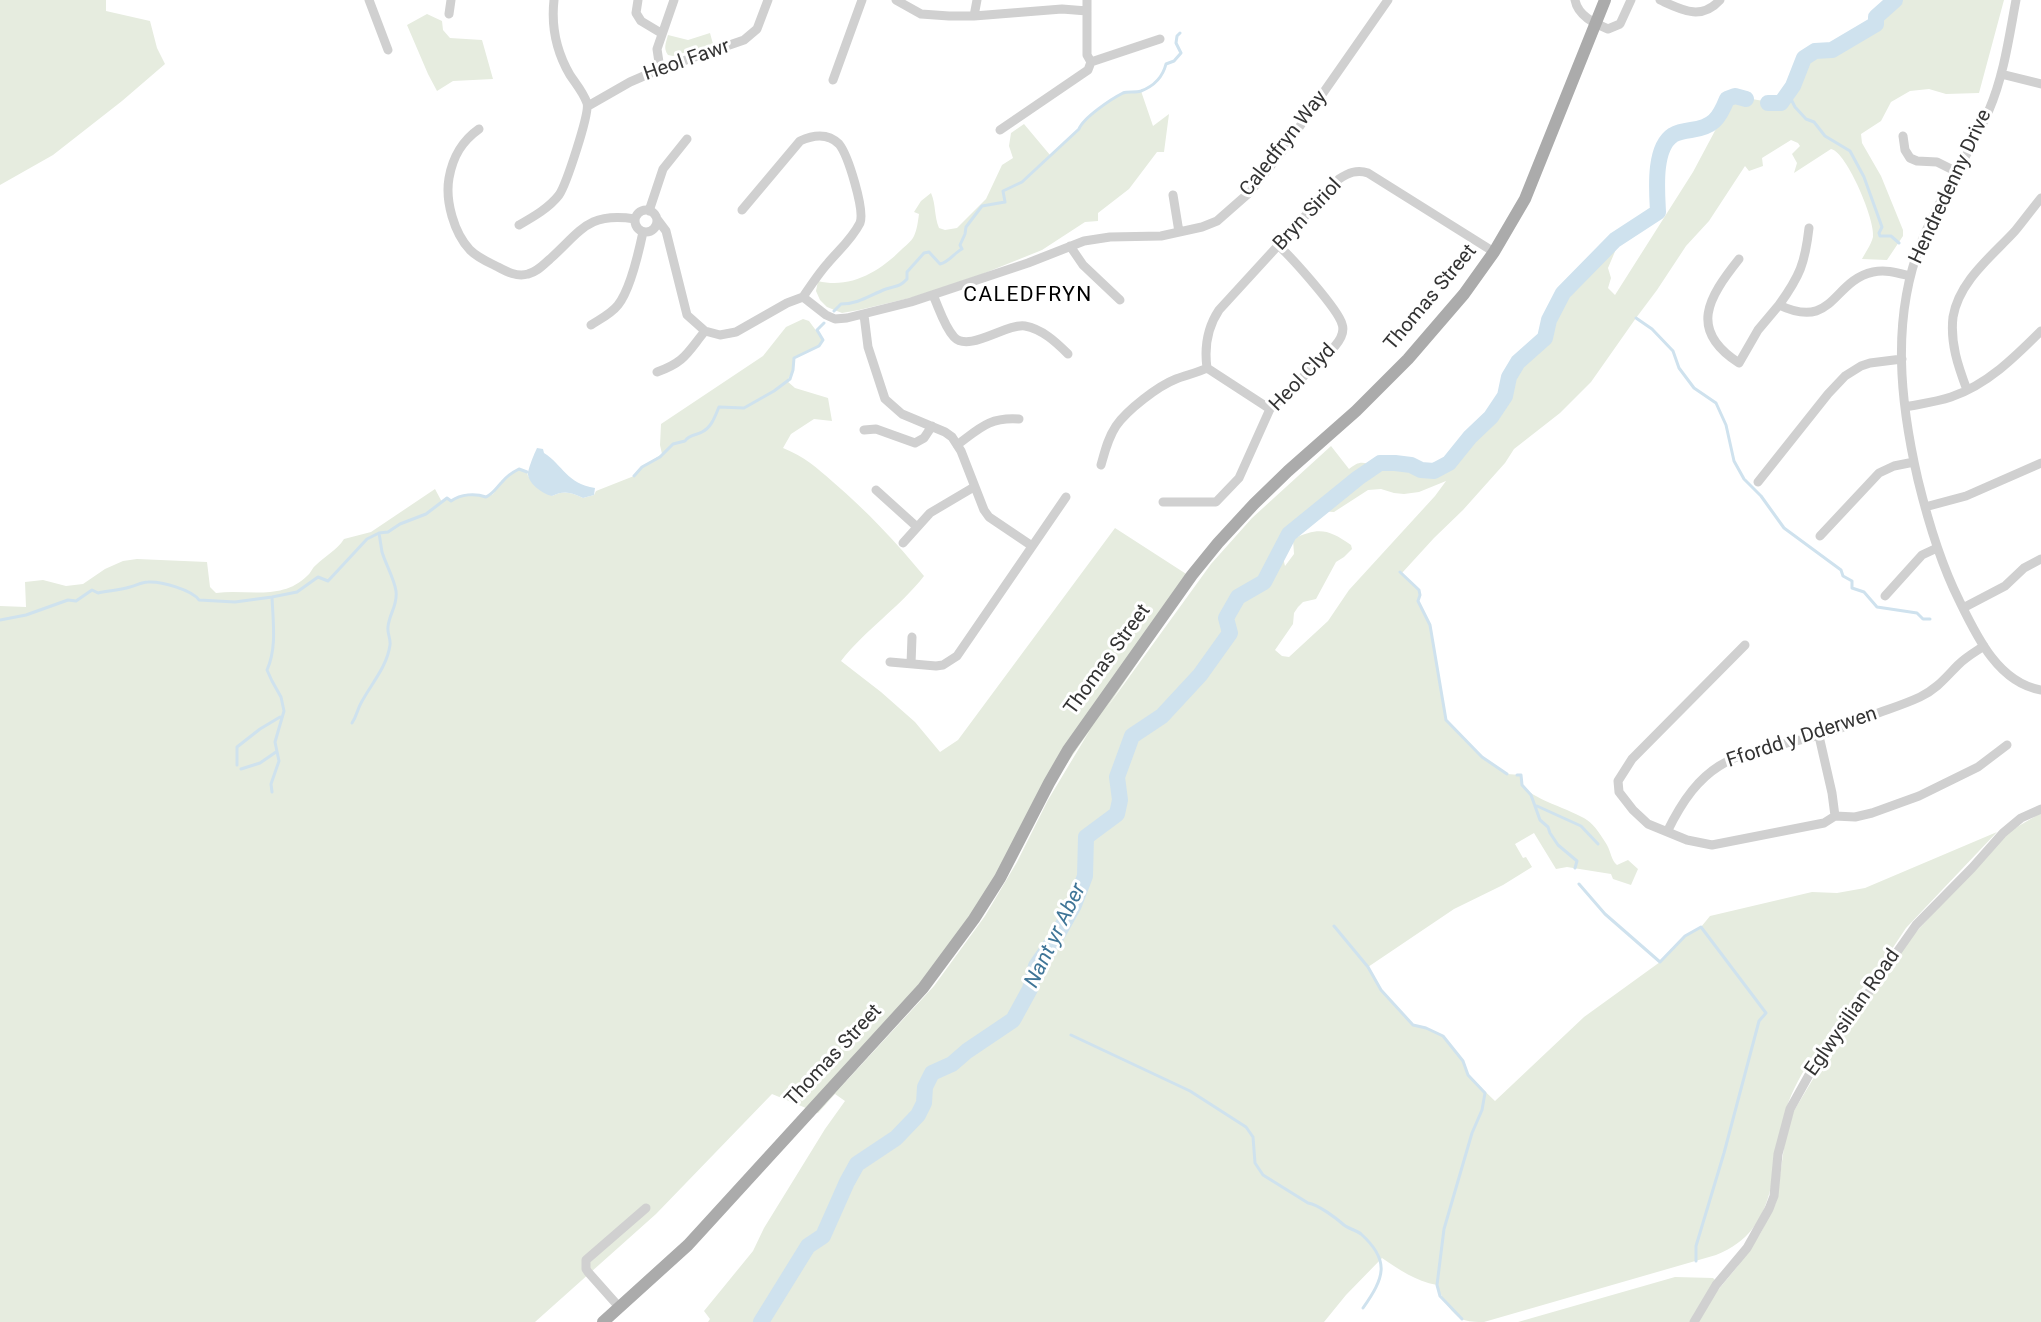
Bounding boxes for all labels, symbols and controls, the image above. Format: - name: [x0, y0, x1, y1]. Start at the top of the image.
- street label: Heol Fawr: [641, 35, 733, 87]
- street label: Caledfryn Way: [1235, 86, 1333, 202]
- street label: Hendredenny Drive: [1905, 106, 1997, 268]
- street label: Bryn Siriol: [1269, 174, 1347, 256]
- street label: Thomas Street: [1380, 240, 1482, 356]
- district label: CALEDFRYN: [963, 283, 1093, 309]
- street label: Heol Clyd: [1265, 339, 1341, 417]
- street label: Thomas Street: [1060, 600, 1156, 720]
- street label: Ffordd y Dderwen: [1724, 702, 1880, 774]
- water label: Nant yr Aber: [1020, 880, 1092, 992]
- street label: Eglwysilian Road: [1800, 945, 1906, 1081]
- street label: Thomas Street: [781, 1000, 887, 1112]

